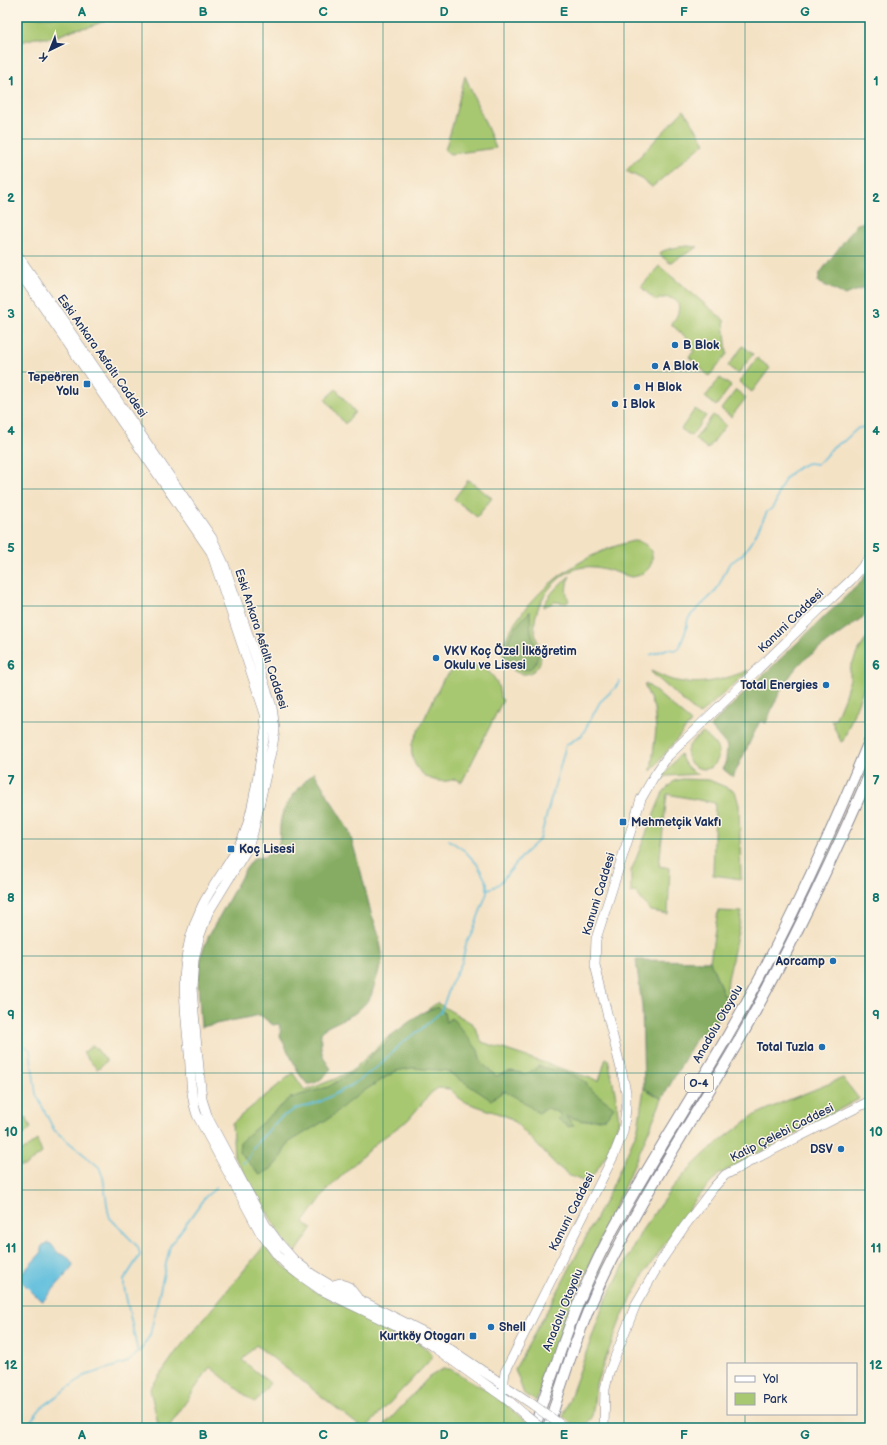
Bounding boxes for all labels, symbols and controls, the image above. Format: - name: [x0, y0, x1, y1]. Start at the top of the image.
- text: A: [77, 4, 86, 20]
- text: B: [198, 4, 208, 20]
- text: C: [318, 4, 328, 20]
- text: D: [439, 4, 449, 20]
- text: E: [560, 4, 569, 20]
- text: F: [680, 4, 688, 20]
- text: G: [800, 4, 810, 20]
- north arrow: [30, 30, 70, 70]
- text: K: [36, 49, 51, 64]
- text: 1: [8, 73, 14, 89]
- text: 1: [873, 73, 879, 89]
- text: 2: [7, 190, 15, 206]
- text: 2: [872, 190, 880, 206]
- street label: Eski Ankara Asfaltı Caddesi: [54, 292, 150, 421]
- text: 3: [7, 306, 15, 322]
- text: 3: [872, 306, 880, 322]
- place label: B Blok: [683, 338, 720, 353]
- marker: B Blok: [670, 340, 680, 350]
- place label: A Blok: [662, 359, 699, 374]
- marker: A Blok: [650, 361, 660, 371]
- place label: Tepeören Yolu: [28, 370, 79, 399]
- marker: Tepeören Yolu: [82, 379, 92, 389]
- place label: H Blok: [645, 380, 682, 395]
- marker: H Blok: [632, 382, 642, 392]
- place label: I Blok: [623, 397, 656, 412]
- marker: I Blok: [610, 399, 620, 409]
- text: 4: [7, 423, 15, 439]
- text: 4: [872, 423, 880, 439]
- text: 5: [7, 540, 15, 556]
- text: 5: [872, 540, 880, 556]
- street label: Eski Ankara Asfaltı Caddesi: [231, 567, 291, 711]
- street label: Kanuni Caddesi: [755, 586, 827, 656]
- place label: VKV Koç Özel İlköğretim Okulu ve Lisesi: [444, 642, 577, 673]
- marker: VKV Koç Özel İlköğretim Okulu ve Lisesi: [431, 653, 441, 663]
- text: 6: [7, 657, 15, 673]
- text: 6: [872, 657, 880, 673]
- place label: Total Energies: [740, 678, 818, 693]
- marker: Total Energies: [821, 680, 831, 690]
- text: 7: [7, 773, 15, 789]
- text: 7: [872, 773, 880, 789]
- place label: Mehmetçik Vakfı: [631, 815, 721, 830]
- marker: Mehmetçik Vakfı: [618, 817, 628, 827]
- place label: Koç Lisesi: [239, 842, 295, 857]
- marker: Koç Lisesi: [226, 844, 236, 854]
- street label: Kanuni Caddesi: [579, 851, 619, 937]
- text: 8: [7, 890, 15, 906]
- text: 8: [872, 890, 880, 906]
- place label: Aorcamp: [775, 954, 825, 969]
- marker: Aorcamp: [828, 956, 838, 966]
- street label: Anadolu Otoyolu: [690, 982, 746, 1066]
- text: 9: [7, 1007, 15, 1023]
- text: 9: [872, 1007, 880, 1023]
- place label: Total Tuzla: [756, 1040, 814, 1055]
- marker: Total Tuzla: [817, 1042, 827, 1052]
- road number: O-4: [685, 1074, 713, 1092]
- street label: Katip Çelebi Caddesi: [728, 1100, 836, 1166]
- text: 10: [4, 1124, 18, 1140]
- text: 10: [869, 1124, 883, 1140]
- place label: DSV: [810, 1142, 834, 1157]
- marker: DSV: [836, 1144, 846, 1154]
- street label: Kanuni Caddesi: [546, 1170, 598, 1254]
- text: 11: [6, 1240, 16, 1256]
- text: 11: [871, 1240, 881, 1256]
- street label: Anadolu Otoyolu: [540, 1267, 586, 1353]
- place label: Shell: [499, 1320, 526, 1335]
- marker: Shell: [486, 1322, 496, 1332]
- place label: Kurtköy Otogarı: [379, 1329, 465, 1344]
- marker: Kurtköy Otogarı: [468, 1331, 478, 1341]
- text: 12: [4, 1357, 18, 1373]
- text: 12: [869, 1357, 883, 1373]
- legend: [727, 1363, 857, 1415]
- text: Yol: [762, 1372, 778, 1387]
- text: Park: [763, 1392, 787, 1407]
- text: A: [77, 1427, 86, 1443]
- text: B: [198, 1427, 208, 1443]
- text: C: [318, 1427, 328, 1443]
- text: D: [439, 1427, 449, 1443]
- text: E: [560, 1427, 569, 1443]
- text: F: [680, 1427, 688, 1443]
- text: G: [800, 1427, 810, 1443]

